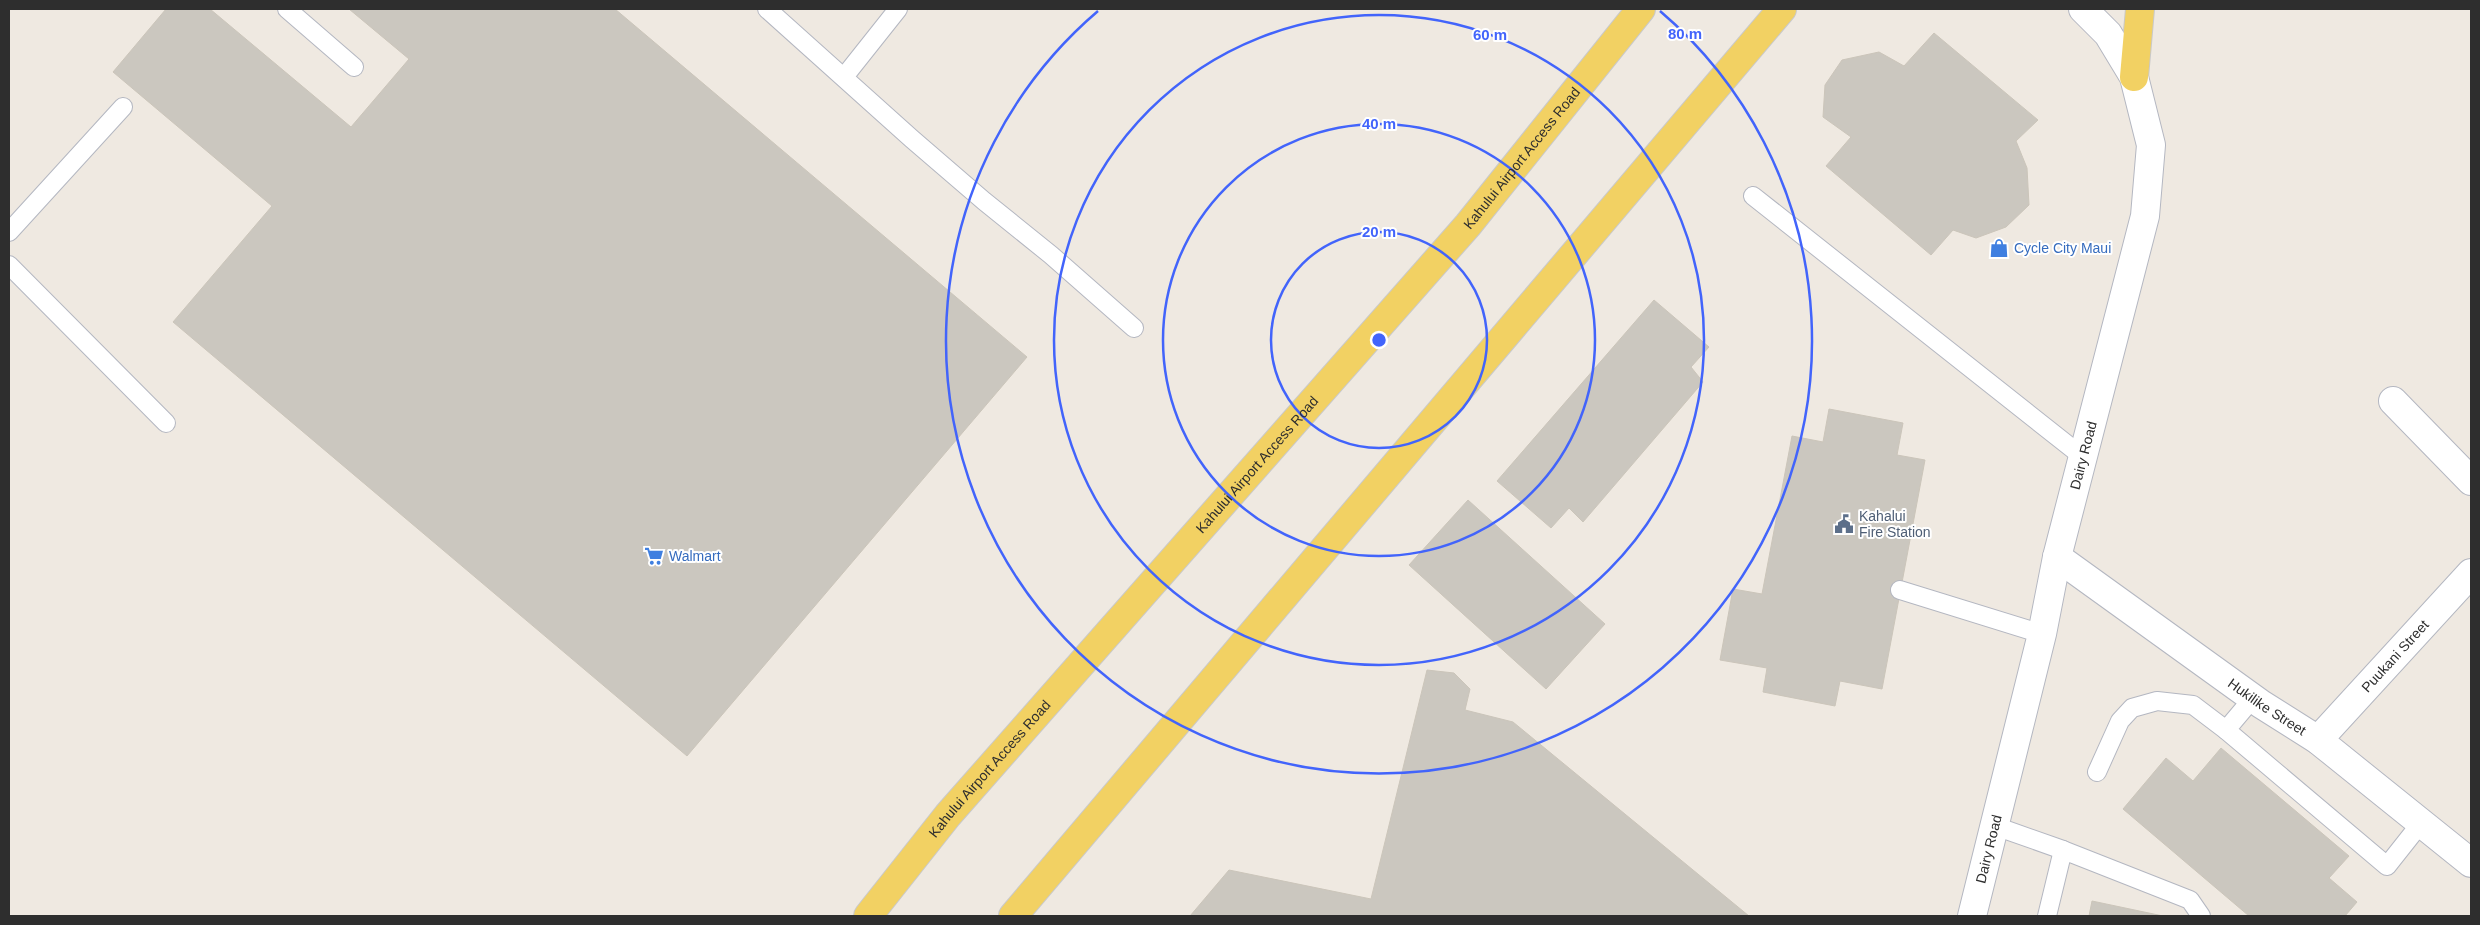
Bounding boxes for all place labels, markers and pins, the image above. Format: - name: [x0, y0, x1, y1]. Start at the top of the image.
- shop icon: Cycle City Maui: [1988, 237, 2010, 259]
- place label: Cycle City Maui: [2014, 240, 2111, 256]
- centre of rings: [1370, 331, 1388, 349]
- place label: Kahalui Fire Station: [1859, 508, 1931, 540]
- public building icon: Kahalui Fire Station: [1833, 513, 1855, 535]
- supermarket icon: Walmart: [643, 545, 665, 567]
- place label: Walmart: [669, 548, 721, 564]

